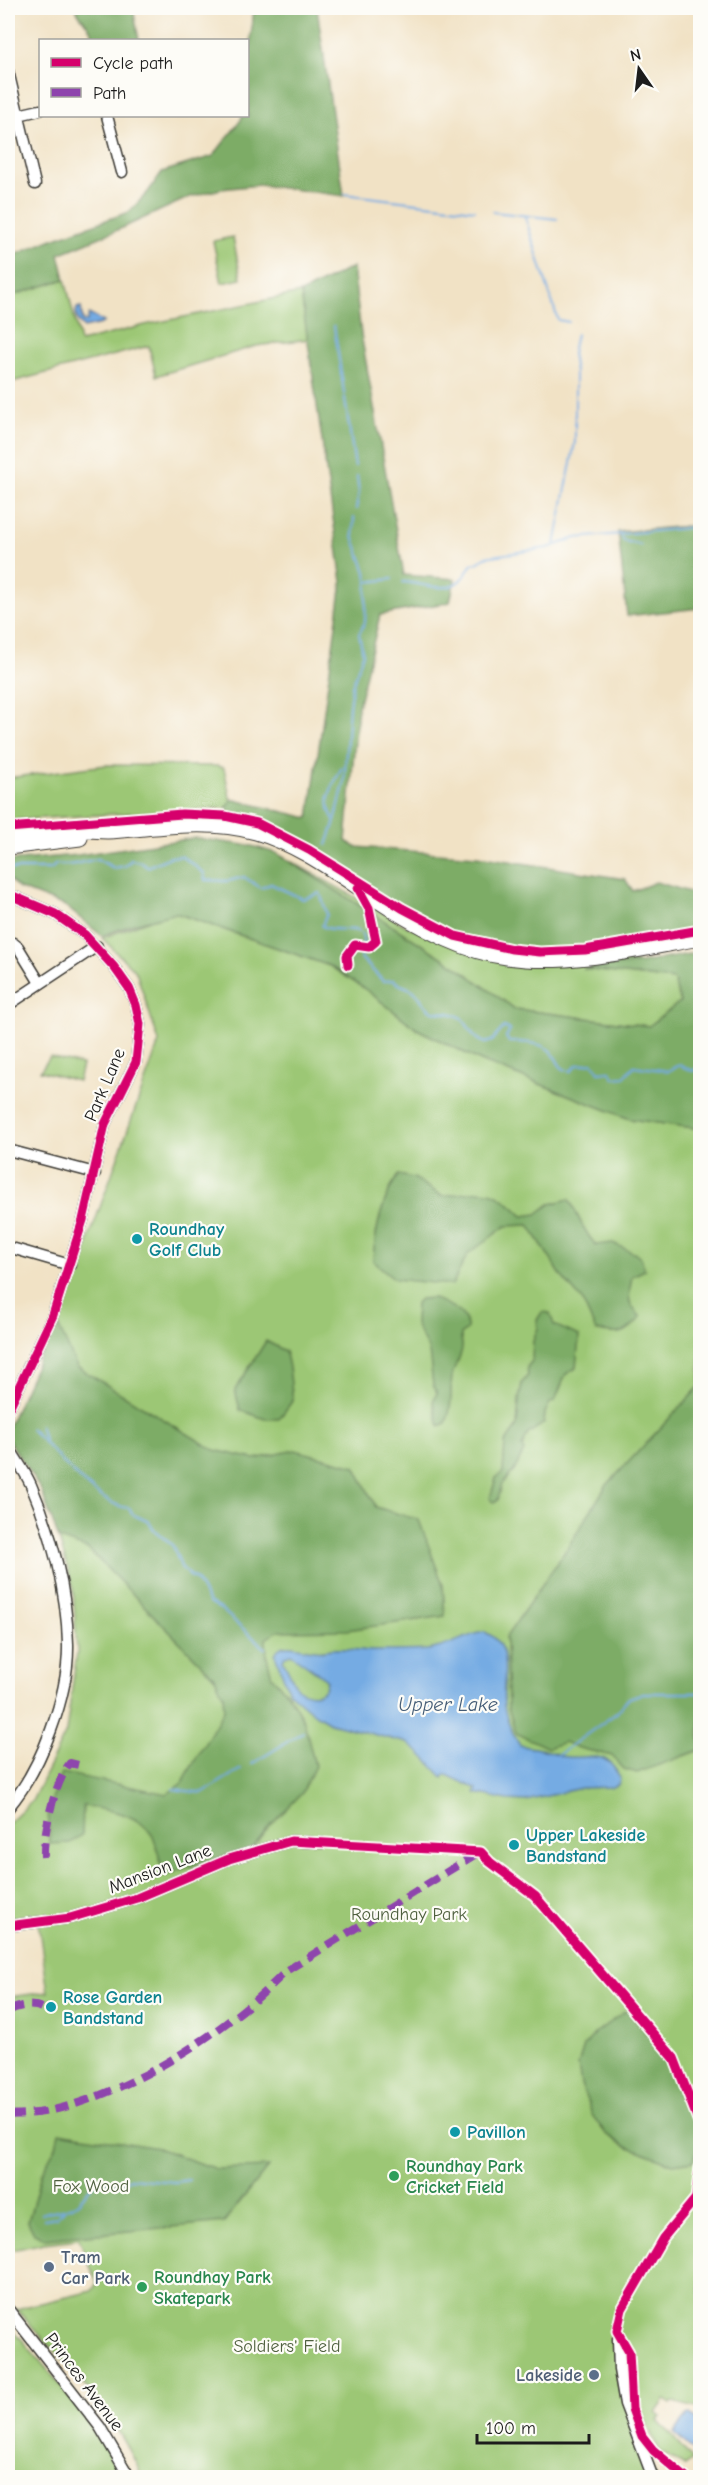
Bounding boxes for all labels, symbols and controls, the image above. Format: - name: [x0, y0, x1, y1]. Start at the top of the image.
- legend: [39, 39, 249, 117]
- north arrow: [609, 39, 669, 99]
- text: N: [628, 45, 643, 65]
- text: Cycle path: [93, 53, 173, 74]
- text: Path: [93, 83, 126, 104]
- street label: Park Lane: [80, 1045, 130, 1125]
- place label: Roundhay Golf Club: [149, 1219, 225, 1261]
- marker: Roundhay Golf Club: [130, 1232, 144, 1246]
- water label: Upper Lake: [398, 1693, 498, 1716]
- place label: Upper Lakeside Bandstand: [526, 1825, 645, 1867]
- marker: Upper Lakeside Bandstand: [507, 1838, 521, 1852]
- street label: Mansion Lane: [106, 1840, 214, 1898]
- park label: Roundhay Park: [351, 1904, 467, 1925]
- place label: Rose Garden Bandstand: [63, 1987, 162, 2029]
- marker: Rose Garden Bandstand: [44, 2000, 58, 2014]
- place label: Pavillon: [467, 2122, 526, 2143]
- marker: Pavillon: [448, 2125, 462, 2139]
- place label: Roundhay Park Cricket Field: [406, 2156, 523, 2198]
- marker: Roundhay Park Cricket Field: [387, 2169, 401, 2183]
- park label: Fox Wood: [53, 2176, 129, 2197]
- place label: Tram Car Park: [61, 2247, 130, 2289]
- marker: Tram Car Park: [42, 2260, 56, 2274]
- place label: Roundhay Park Skatepark: [154, 2267, 271, 2309]
- marker: Roundhay Park Skatepark: [135, 2280, 149, 2294]
- street label: Princes Avenue: [40, 2329, 128, 2435]
- park label: Soldiers' Field: [233, 2336, 341, 2357]
- place label: Lakeside: [516, 2365, 582, 2386]
- marker: Lakeside: [587, 2368, 601, 2382]
- scale bar: [477, 2407, 590, 2445]
- text: 100 m: [486, 2418, 536, 2439]

